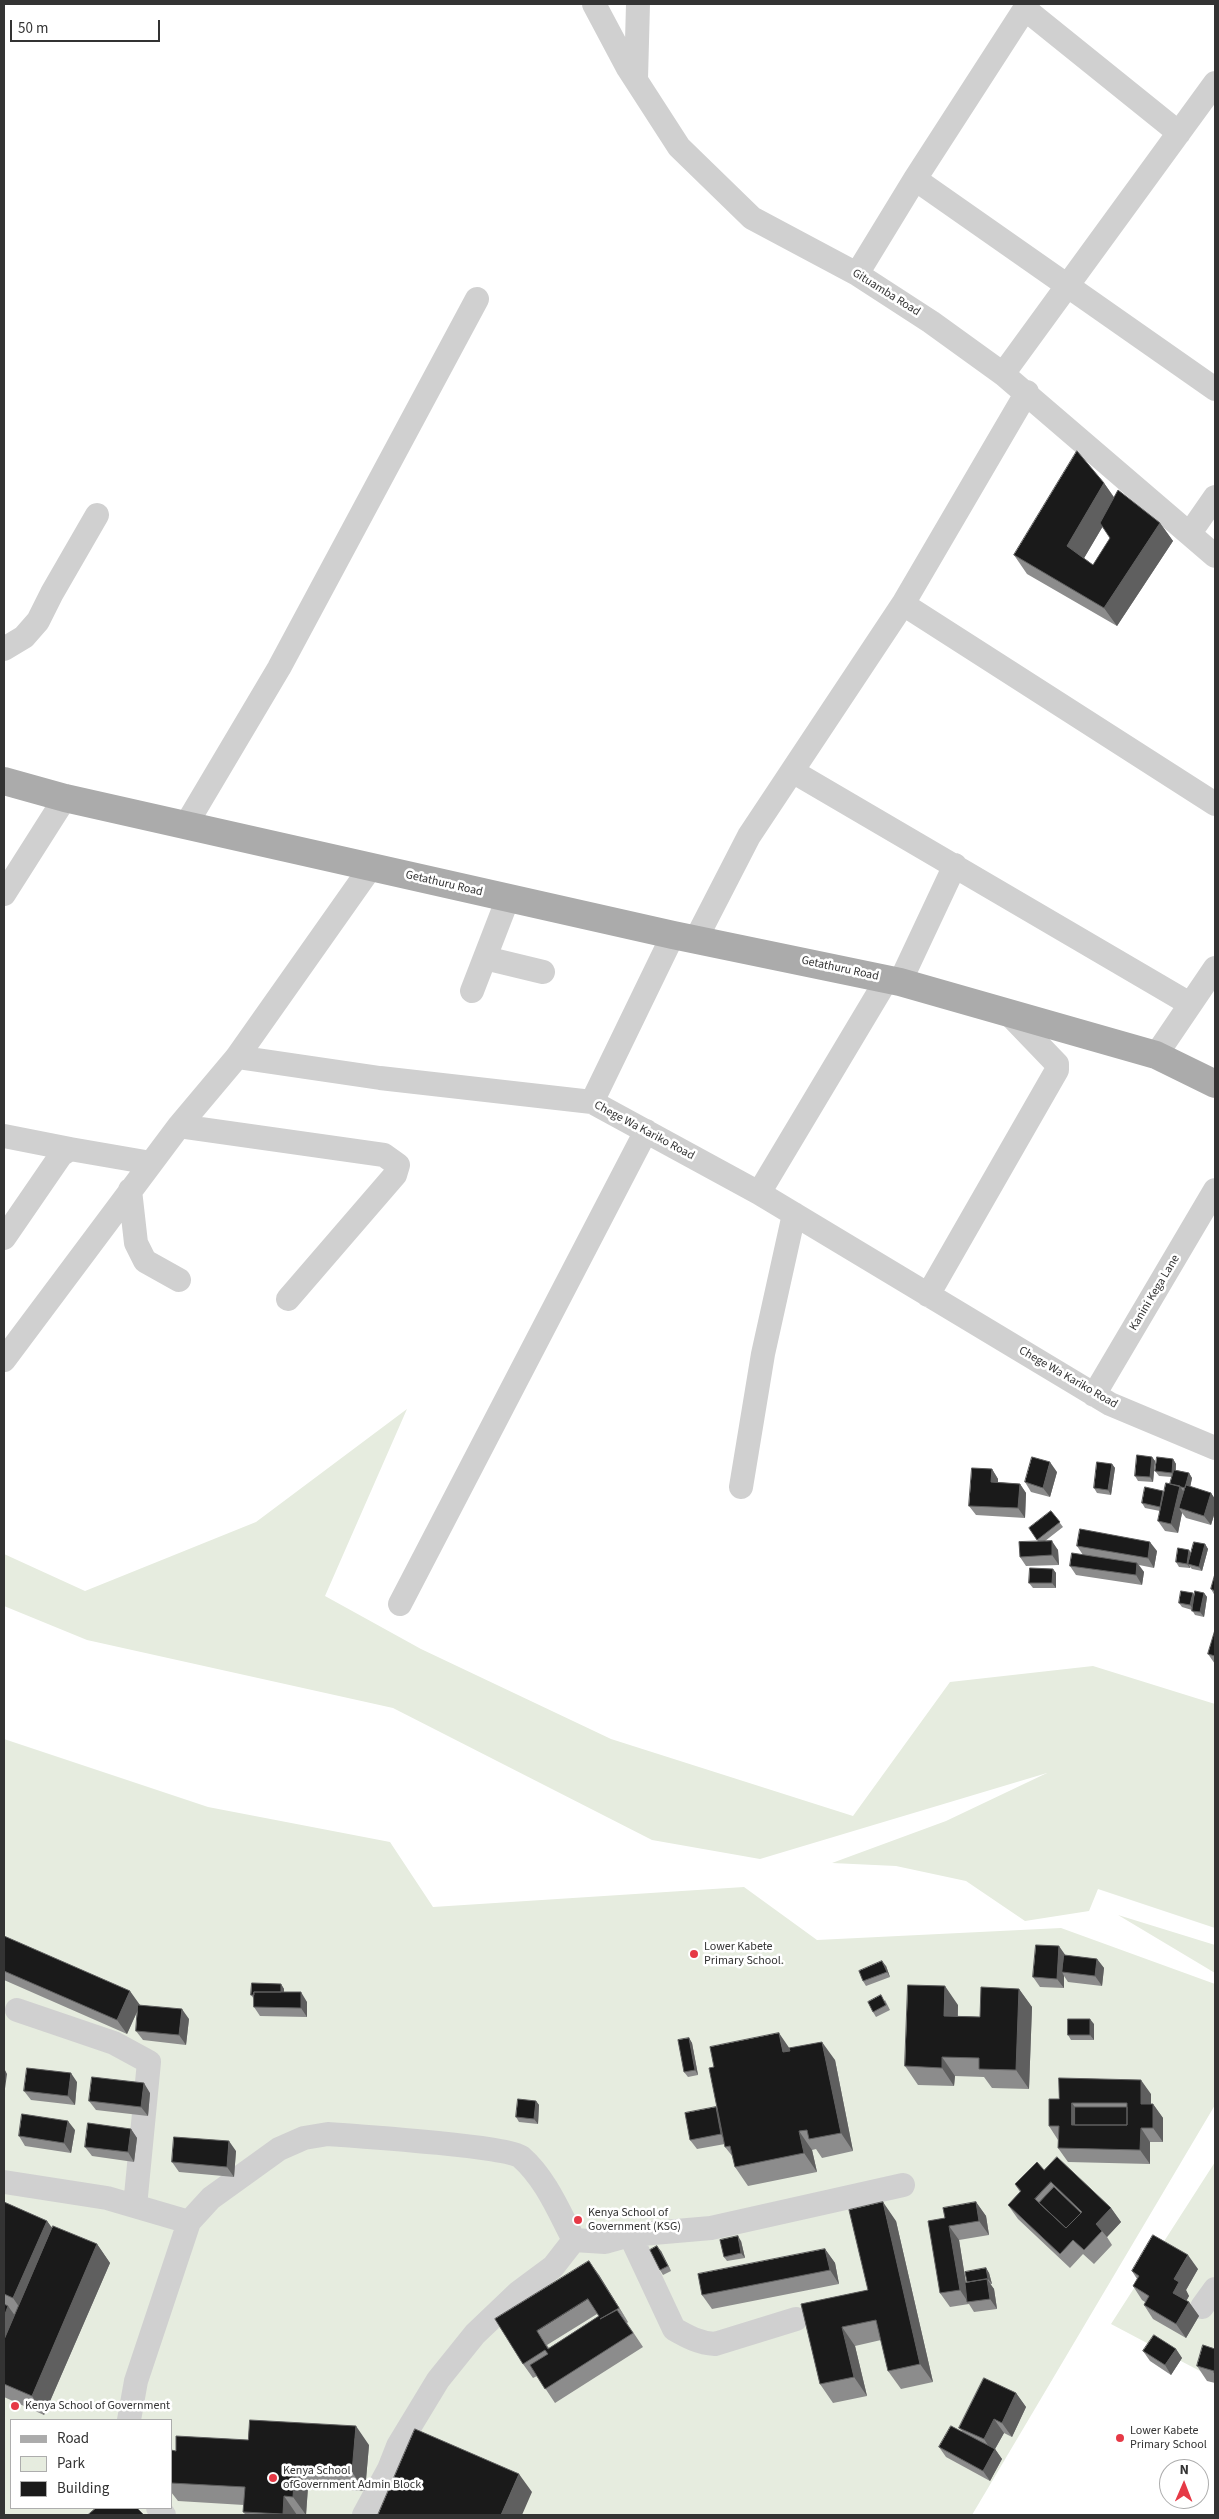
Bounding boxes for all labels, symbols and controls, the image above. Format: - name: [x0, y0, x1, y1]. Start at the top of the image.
- scale bar: [12, 10, 162, 42]
- text: 50 m: [18, 18, 48, 39]
- street label: Gituamba Road: [849, 266, 923, 320]
- street label: Getathuru Road: [404, 868, 484, 900]
- street label: Getathuru Road: [800, 954, 880, 984]
- street label: Chege Wa Kariko Road: [591, 1098, 697, 1164]
- street label: Kanini Kega Lane: [1127, 1253, 1183, 1333]
- street label: Chege Wa Kariko Road: [1016, 1344, 1120, 1412]
- place label: Lower Kabete Primary School.: [704, 1940, 784, 1968]
- marker: Lower Kabete Primary School.: [688, 1948, 700, 1960]
- place label: Kenya School of Government (KSG): [588, 2206, 681, 2234]
- marker: Kenya School of Government (KSG): [572, 2214, 584, 2226]
- place label: Kenya School of Government: [25, 2399, 170, 2413]
- marker: Kenya School of Government: [9, 2400, 21, 2412]
- legend: [10, 2419, 172, 2509]
- place label: Lower Kabete Primary School: [1130, 2424, 1207, 2452]
- text: Road: [57, 2428, 89, 2449]
- marker: Lower Kabete Primary School: [1114, 2432, 1126, 2444]
- text: Park: [57, 2453, 85, 2474]
- north arrow: [1159, 2459, 1209, 2509]
- text: N: [1179, 2460, 1189, 2480]
- place label: Kenya School ofGovernment Admin Block: [283, 2464, 421, 2492]
- marker: Kenya School ofGovernment Admin Block: [267, 2472, 279, 2484]
- text: Building: [57, 2478, 109, 2499]

